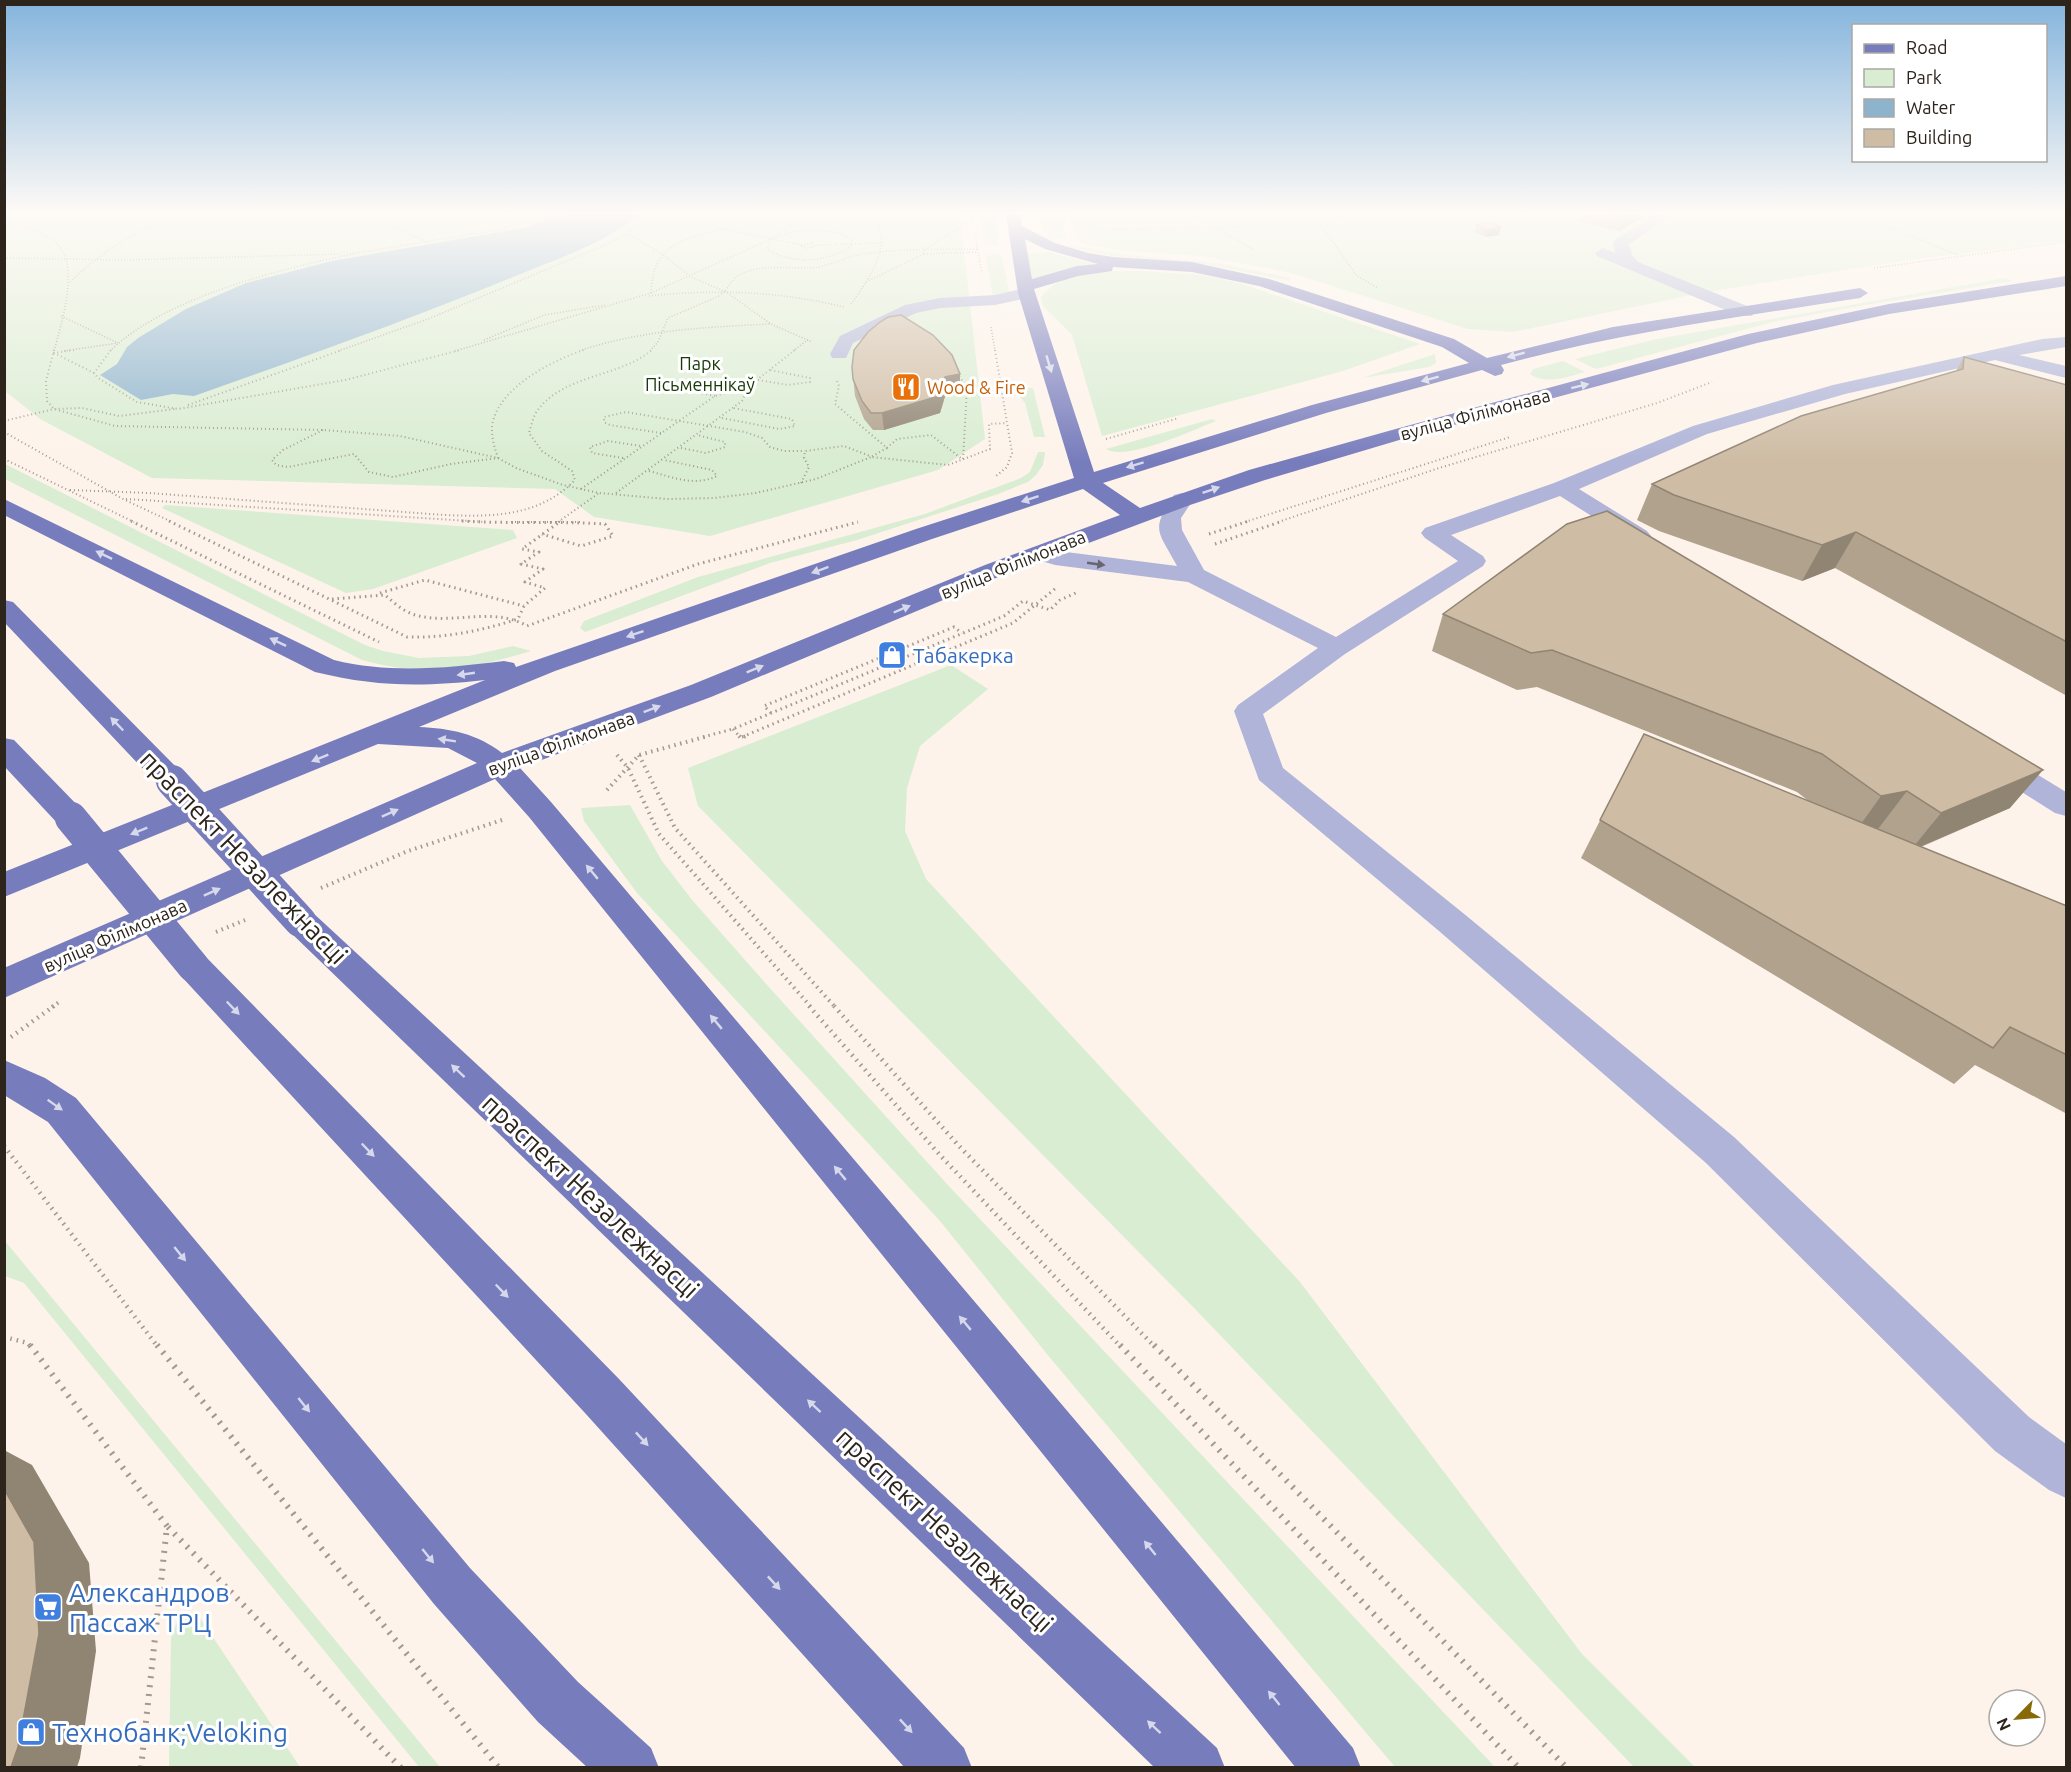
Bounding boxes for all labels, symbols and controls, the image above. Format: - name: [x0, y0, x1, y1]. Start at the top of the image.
- legend: [1852, 24, 2047, 162]
- text: Road: [1906, 37, 1948, 57]
- text: Park: [1906, 67, 1942, 87]
- text: Water: [1906, 97, 1956, 117]
- text: Building: [1906, 127, 1972, 147]
- one-way arrow: [1507, 351, 1525, 361]
- park label: Парк Пісьменнікаў: [645, 353, 755, 394]
- one-way arrow: [1045, 355, 1054, 373]
- restaurant icon: Wood & Fire: [890, 371, 922, 403]
- one-way arrow: [1421, 374, 1439, 384]
- place label: Wood & Fire: [927, 377, 1026, 397]
- one-way arrow: [1571, 381, 1590, 391]
- street label: вуліца Філімонава: [1398, 384, 1552, 444]
- one-way arrow: [1126, 461, 1144, 471]
- one-way arrow: [1202, 485, 1220, 494]
- one-way arrow: [1021, 495, 1039, 504]
- street label: вуліца Філімонава: [938, 526, 1088, 602]
- one-way arrow: [95, 551, 112, 560]
- one-way arrow: [1087, 560, 1106, 569]
- one-way arrow: [810, 566, 828, 576]
- one-way arrow: [893, 604, 911, 613]
- one-way arrow: [626, 630, 644, 640]
- one-way arrow: [270, 638, 287, 647]
- shop icon: Табакерка: [876, 639, 908, 671]
- place label: Табакерка: [913, 643, 1014, 667]
- one-way arrow: [746, 664, 764, 673]
- one-way arrow: [456, 669, 475, 678]
- one-way arrow: [644, 704, 662, 714]
- street label: вуліца Філімонава: [485, 707, 637, 779]
- one-way arrow: [110, 716, 124, 731]
- one-way arrow: [437, 735, 456, 744]
- street label: праспект Незалежнасці: [135, 744, 353, 970]
- one-way arrow: [310, 753, 328, 763]
- one-way arrow: [381, 808, 399, 817]
- one-way arrow: [129, 826, 147, 836]
- one-way arrow: [585, 864, 598, 880]
- one-way arrow: [203, 887, 221, 897]
- street label: вуліца Філімонава: [40, 894, 190, 976]
- one-way arrow: [226, 1001, 240, 1016]
- one-way arrow: [710, 1015, 723, 1030]
- one-way arrow: [451, 1064, 465, 1078]
- street label: праспект Незалежнасці: [477, 1088, 705, 1304]
- one-way arrow: [47, 1099, 63, 1110]
- one-way arrow: [360, 1142, 374, 1156]
- one-way arrow: [834, 1165, 847, 1181]
- one-way arrow: [174, 1246, 187, 1262]
- one-way arrow: [495, 1283, 509, 1298]
- one-way arrow: [958, 1315, 971, 1331]
- one-way arrow: [297, 1397, 310, 1412]
- one-way arrow: [806, 1399, 821, 1413]
- street label: праспект Незалежнасці: [831, 1422, 1059, 1638]
- one-way arrow: [635, 1431, 648, 1446]
- one-way arrow: [1144, 1541, 1157, 1556]
- one-way arrow: [421, 1548, 434, 1564]
- one-way arrow: [767, 1575, 781, 1590]
- place label: Александров Пассаж ТРЦ: [69, 1578, 230, 1637]
- supermarket icon: Александров Пассаж ТРЦ: [32, 1591, 64, 1623]
- north arrow: [1987, 1688, 2047, 1748]
- one-way arrow: [1268, 1691, 1281, 1706]
- text: N: [1993, 1715, 2014, 1734]
- shop icon: Технобанк;Veloking: [15, 1716, 47, 1748]
- place label: Технобанк;Veloking: [52, 1718, 288, 1747]
- one-way arrow: [899, 1718, 912, 1733]
- one-way arrow: [1147, 1721, 1161, 1735]

